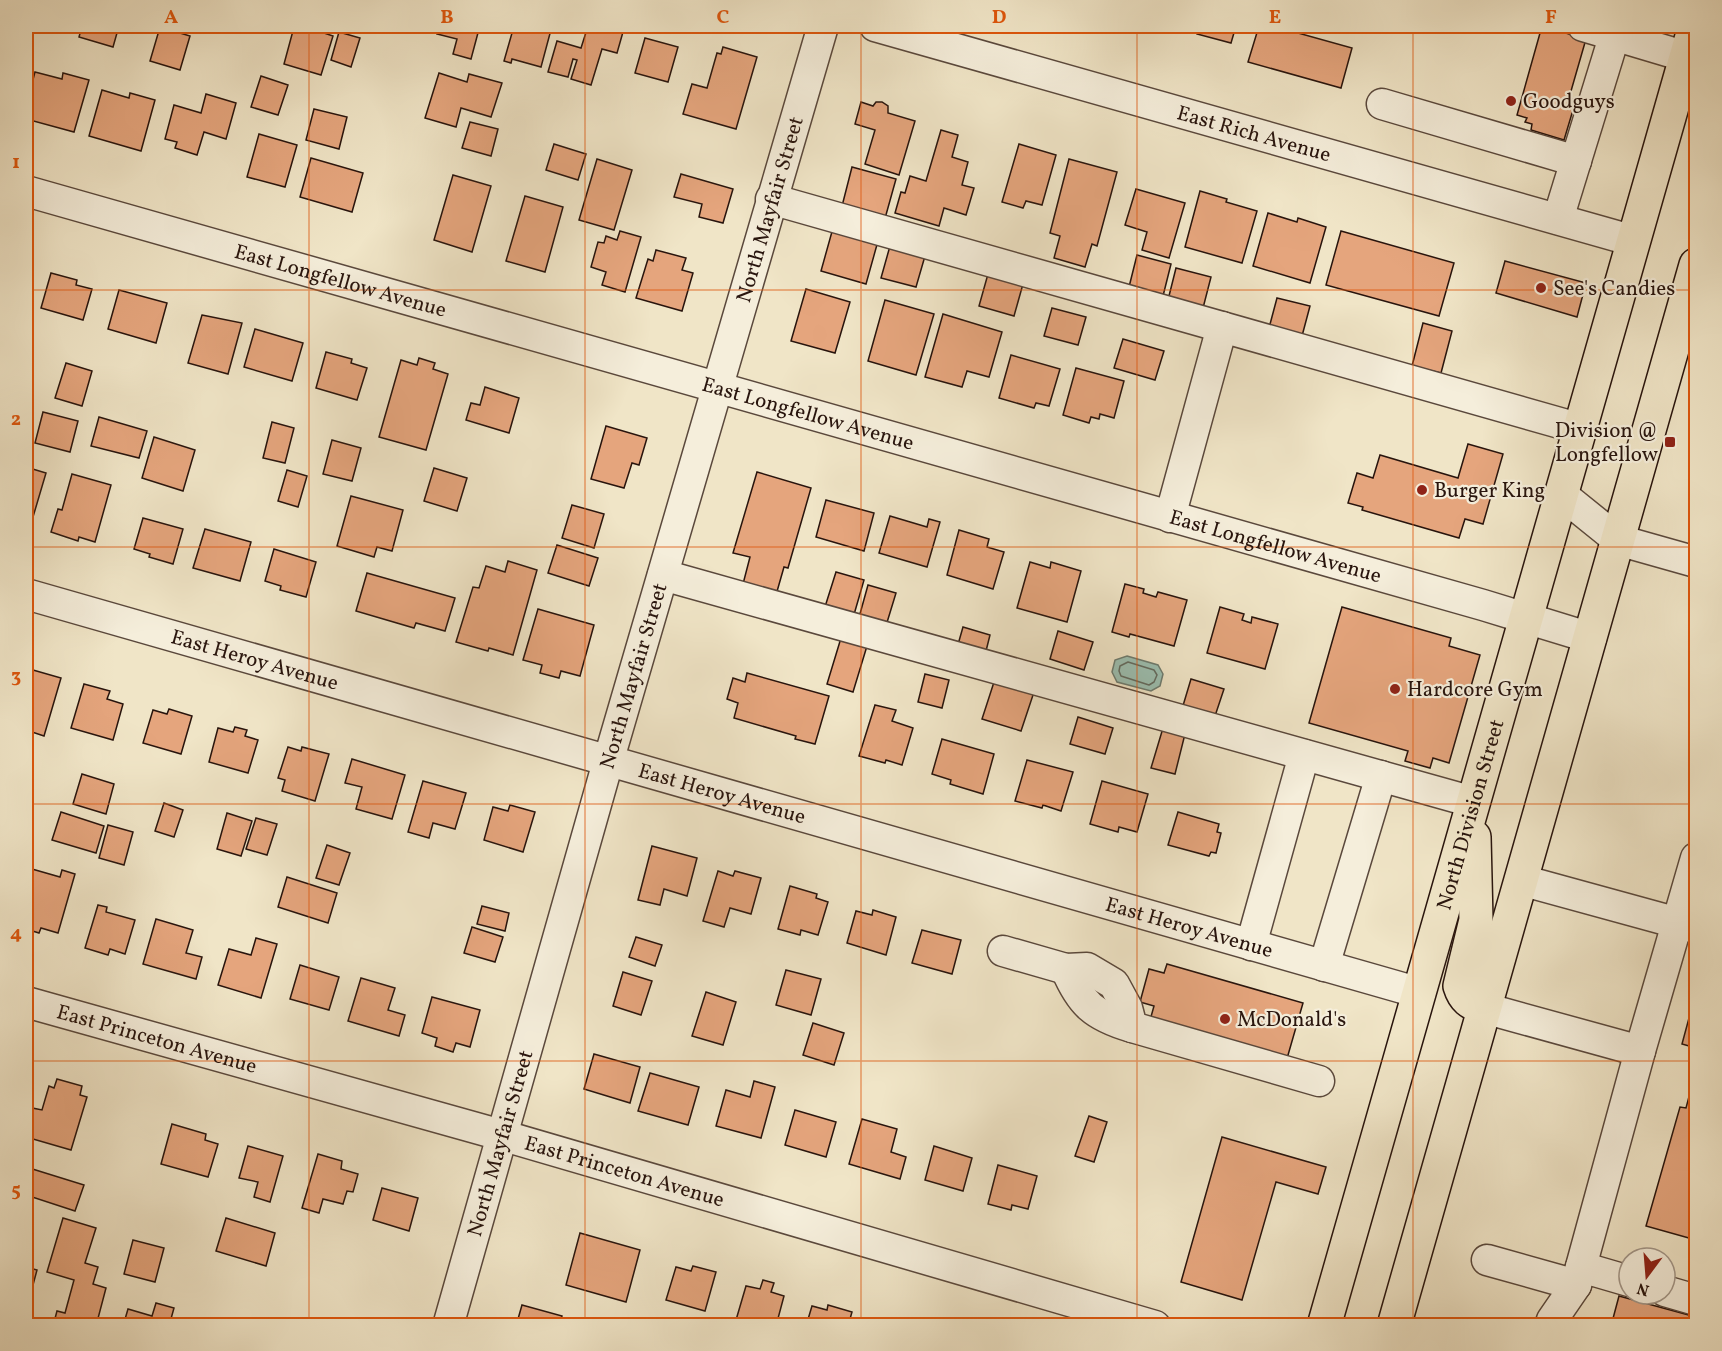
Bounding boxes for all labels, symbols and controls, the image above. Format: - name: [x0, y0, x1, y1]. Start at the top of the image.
- text: A: [164, 4, 178, 32]
- text: B: [440, 4, 454, 32]
- text: C: [717, 4, 730, 32]
- text: D: [992, 4, 1006, 32]
- text: E: [1269, 4, 1281, 32]
- text: F: [1545, 4, 1557, 32]
- place label: Goodguys: [1523, 88, 1615, 117]
- marker: Goodguys: [1504, 94, 1518, 108]
- street label: East Rich Avenue: [1173, 99, 1334, 170]
- street label: North Mayfair Street: [730, 113, 812, 306]
- text: 1: [12, 149, 20, 177]
- street label: East Longfellow Avenue: [231, 238, 450, 326]
- place label: See's Candies: [1553, 275, 1675, 304]
- marker: See's Candies: [1534, 281, 1548, 295]
- street label: East Longfellow Avenue: [698, 371, 917, 459]
- text: 2: [11, 406, 21, 434]
- place label: Division @ Longfellow: [1555, 417, 1658, 470]
- marker: Division @ Longfellow: [1663, 435, 1677, 449]
- place label: Burger King: [1434, 477, 1545, 506]
- marker: Burger King: [1415, 483, 1429, 497]
- street label: East Longfellow Avenue: [1166, 504, 1385, 591]
- street label: North Mayfair Street: [594, 580, 676, 773]
- street label: East Heroy Avenue: [167, 623, 342, 699]
- text: 3: [11, 663, 21, 691]
- place label: Hardcore Gym: [1407, 676, 1543, 705]
- marker: Hardcore Gym: [1388, 682, 1402, 696]
- street label: North Division Street: [1430, 716, 1512, 914]
- street label: East Heroy Avenue: [635, 757, 809, 832]
- street label: East Heroy Avenue: [1102, 891, 1276, 966]
- text: 4: [10, 920, 22, 948]
- street label: East Princeton Avenue: [53, 998, 260, 1082]
- place label: McDonald's: [1237, 1006, 1346, 1035]
- marker: McDonald's: [1218, 1012, 1232, 1026]
- street label: North Mayfair Street: [461, 1047, 542, 1240]
- street label: East Princeton Avenue: [521, 1130, 727, 1215]
- text: 5: [11, 1177, 21, 1205]
- north arrow: [1617, 1246, 1677, 1306]
- text: N: [1634, 1276, 1652, 1301]

